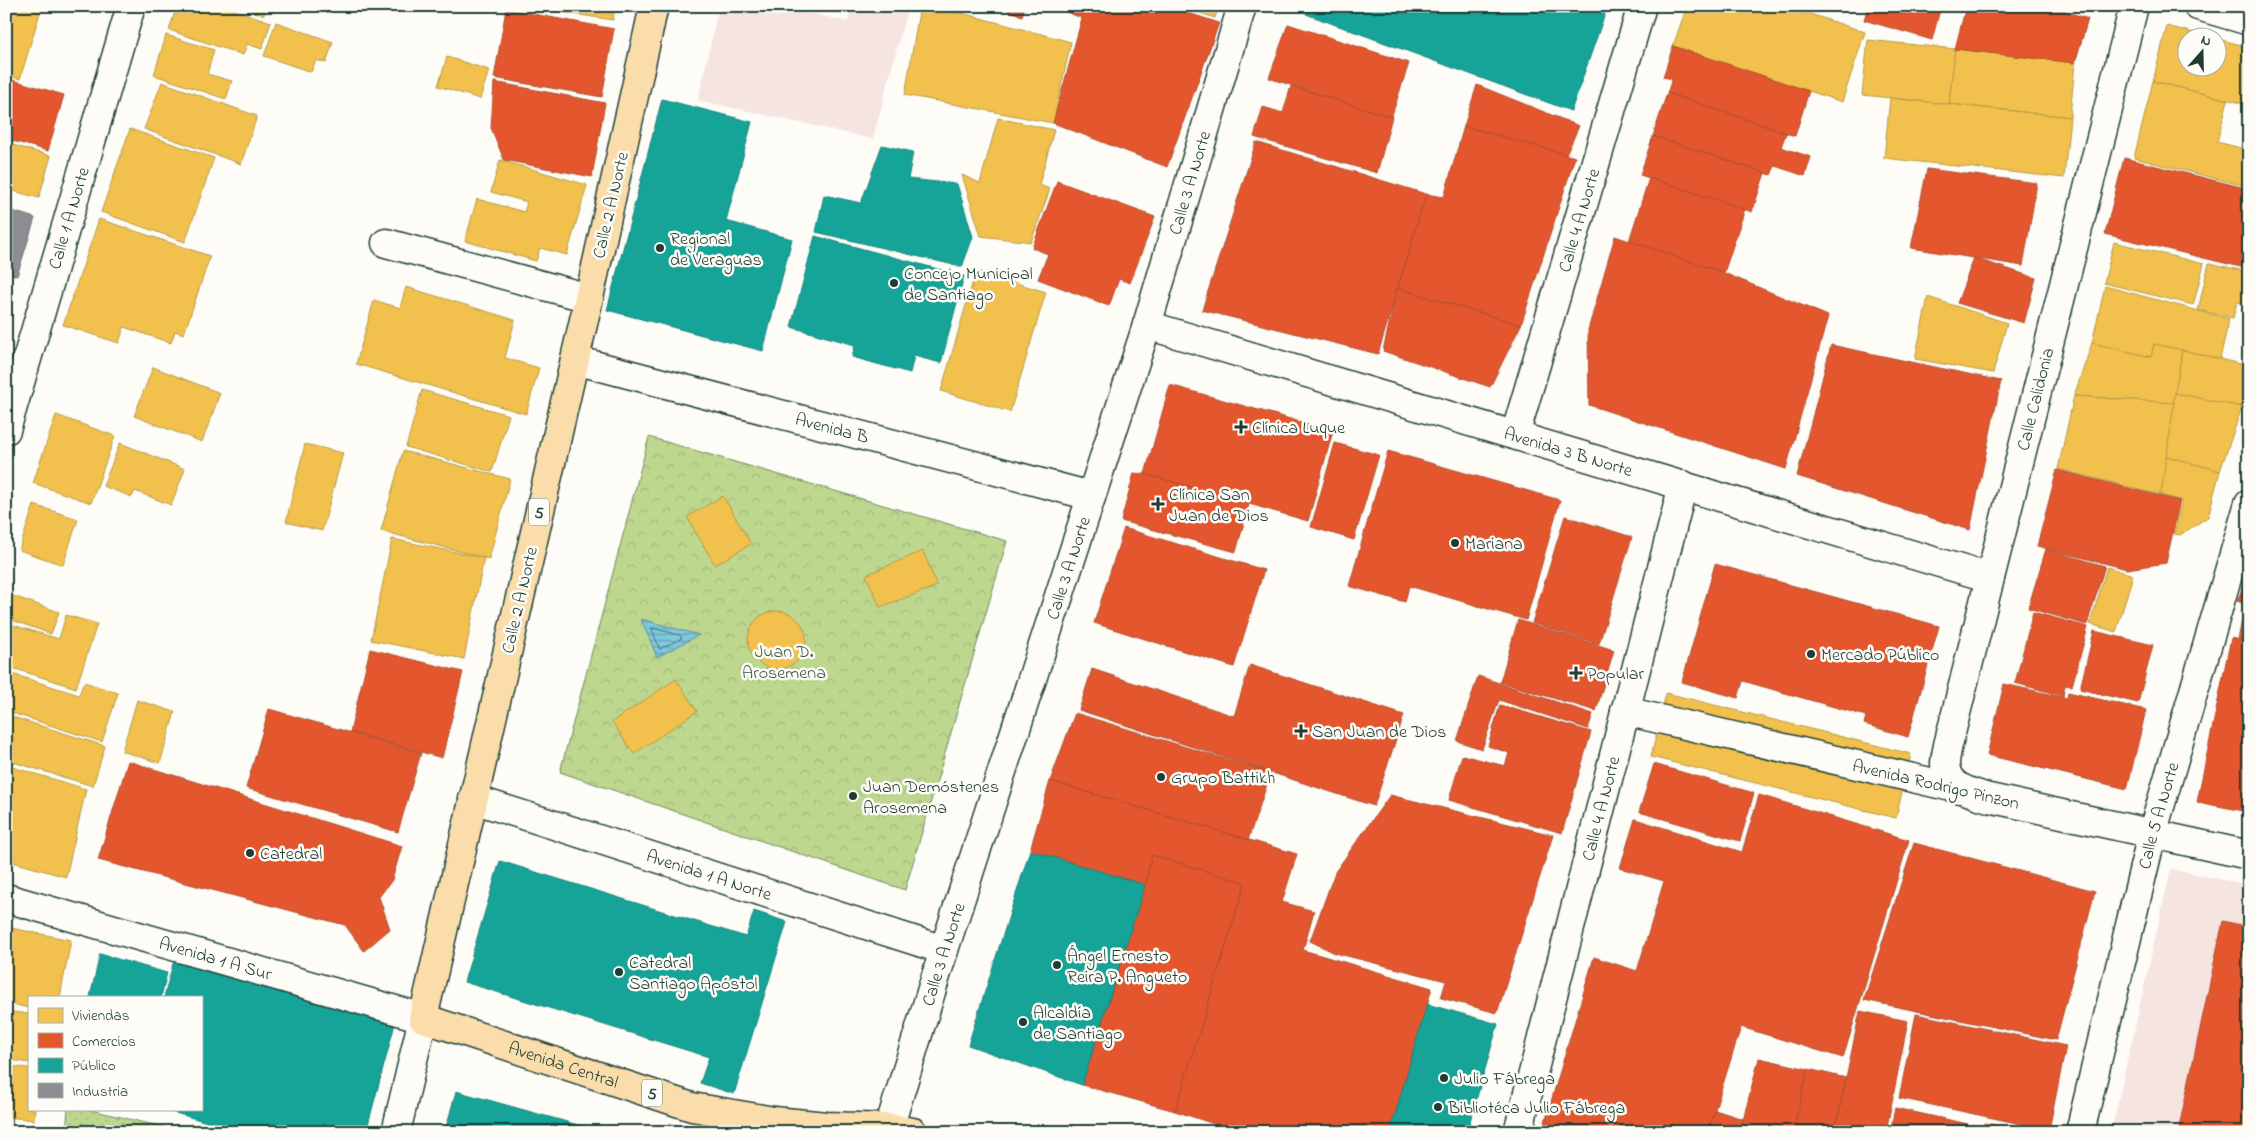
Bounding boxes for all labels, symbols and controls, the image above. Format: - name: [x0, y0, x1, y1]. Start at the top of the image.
- north arrow: [2178, 28, 2228, 78]
- text: N: [2198, 30, 2214, 53]
- street label: Calle 3 A Norte: [1164, 127, 1219, 238]
- street label: Calle 2 A Norte: [587, 149, 637, 261]
- street label: Calle 1 A Norte: [43, 163, 98, 273]
- street label: Calle 4 A Norte: [1553, 165, 1608, 276]
- place label: Regional de Veraguas: [670, 227, 762, 275]
- marker: Regional de Veraguas: [654, 242, 666, 254]
- place label: Concejo Municipal de Santiago: [904, 262, 1033, 310]
- marker: Concejo Municipal de Santiago: [888, 277, 900, 289]
- street label: Calle Calidonia: [2012, 345, 2062, 454]
- street label: Avenida B: [792, 408, 871, 452]
- place label: Clínica Luque: [1252, 416, 1346, 442]
- marker: Clínica Luque: [1234, 420, 1248, 434]
- street label: Avenida 3 B Norte: [1500, 422, 1636, 485]
- place label: Clínica San Juan de Dios: [1169, 483, 1269, 530]
- marker: Clínica San Juan de Dios: [1151, 497, 1165, 511]
- road number: 5: [529, 498, 549, 526]
- street label: Calle 3 A Norte: [1041, 513, 1099, 623]
- place label: Mariana: [1465, 532, 1523, 558]
- marker: Mariana: [1449, 537, 1461, 549]
- street label: Calle 2 A Norte: [496, 544, 546, 656]
- park label: Juan D. Arosemena: [742, 640, 826, 687]
- place label: Mercado Público: [1821, 643, 1939, 669]
- marker: Mercado Público: [1805, 648, 1817, 660]
- place label: Popular: [1587, 662, 1644, 688]
- marker: Popular: [1569, 666, 1583, 680]
- place label: San Juan de Dios: [1312, 720, 1446, 746]
- marker: San Juan de Dios: [1294, 724, 1308, 738]
- street label: Calle 4 A Norte: [1577, 753, 1629, 864]
- street label: Avenida Rodrigo Pinzon: [1849, 754, 2022, 819]
- street label: Calle 5 A Norte: [2133, 759, 2188, 872]
- place label: Grupo Battikh: [1171, 766, 1275, 792]
- marker: Grupo Battikh: [1155, 771, 1167, 783]
- place label: Juan Demóstenes Arosemena: [863, 775, 999, 822]
- marker: Juan Demóstenes Arosemena: [847, 790, 859, 802]
- place label: Catedral: [260, 842, 322, 868]
- street label: Avenida 1 A Norte: [643, 844, 775, 909]
- marker: Catedral: [244, 847, 256, 859]
- street label: Calle 3 A Norte: [916, 899, 974, 1010]
- street label: Avenida 1 A Sur: [155, 932, 275, 989]
- place label: Ángel Ernesto Reira P. Angueto: [1067, 944, 1187, 992]
- place label: Catedral Santiago Apóstol: [629, 951, 757, 999]
- marker: Ángel Ernesto Reira P. Angueto: [1051, 959, 1063, 971]
- marker: Catedral Santiago Apóstol: [613, 966, 625, 978]
- legend: [28, 996, 202, 1110]
- place label: Alcaldía de Santiago: [1033, 1001, 1122, 1049]
- text: Viviendas: [71, 1005, 129, 1027]
- marker: Alcaldía de Santiago: [1017, 1016, 1029, 1028]
- text: Comercios: [72, 1031, 136, 1053]
- street label: Avenida Central: [504, 1036, 621, 1097]
- text: Público: [72, 1055, 116, 1077]
- place label: Julio Fábrega: [1454, 1067, 1555, 1094]
- marker: Julio Fábrega: [1438, 1072, 1450, 1084]
- road number: 5: [642, 1080, 662, 1106]
- text: Industria: [72, 1081, 128, 1103]
- place label: Bibliotéca Julio Fábrega: [1447, 1096, 1625, 1123]
- marker: Bibliotéca Julio Fábrega: [1432, 1101, 1444, 1113]

